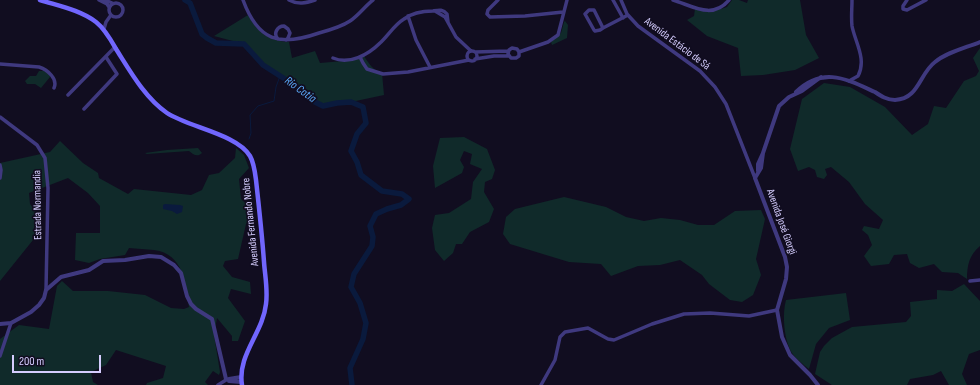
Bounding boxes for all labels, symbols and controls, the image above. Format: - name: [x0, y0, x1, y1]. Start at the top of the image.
- street label: Avenida Estácio de Sá: [641, 15, 713, 73]
- water label: Rio Cotia: [281, 74, 319, 106]
- street label: Estrada Normandia: [31, 170, 45, 240]
- street label: Avenida Fernando Nobre: [240, 177, 262, 267]
- street label: Avenida José Giorgi: [763, 187, 799, 257]
- scale bar: [14, 347, 103, 373]
- text: 200 m: [19, 354, 44, 369]

